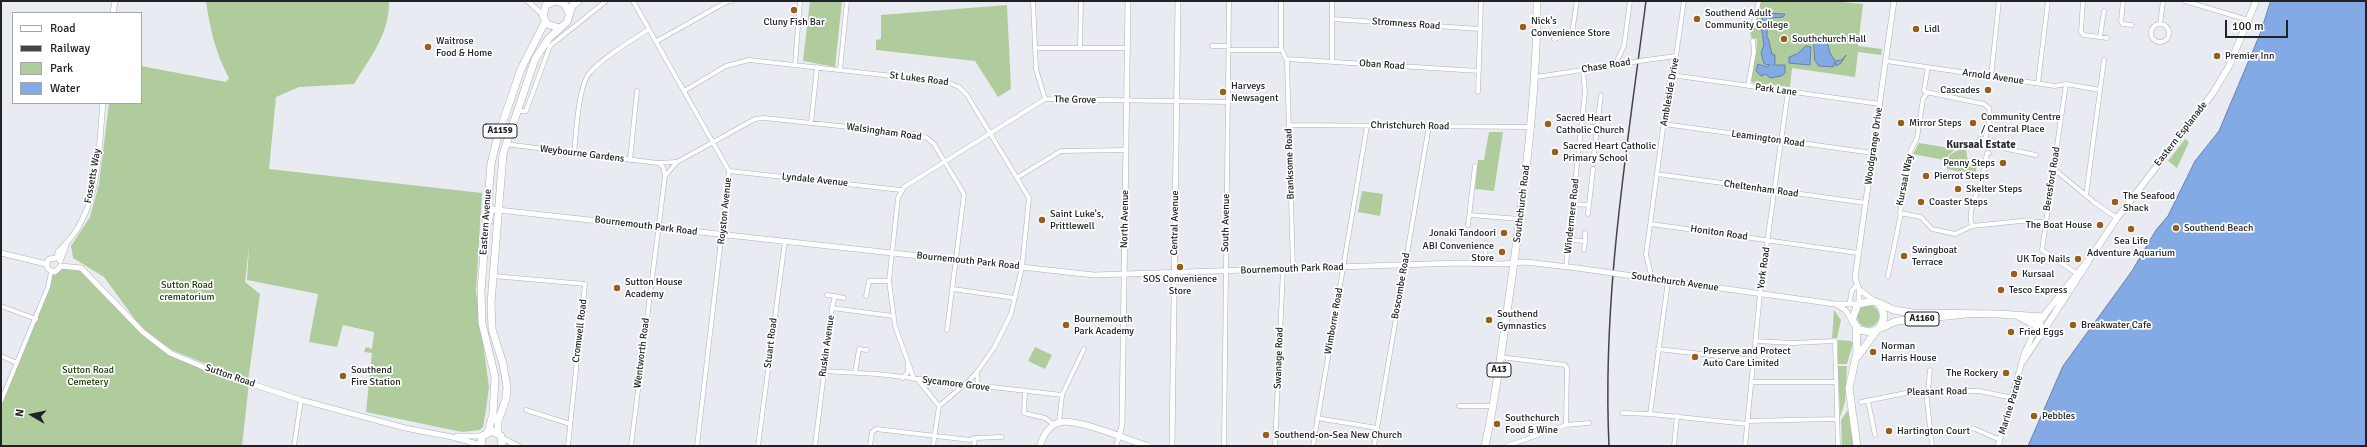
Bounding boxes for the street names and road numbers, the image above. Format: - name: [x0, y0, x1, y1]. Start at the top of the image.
- street label: Stromness Road: [1371, 16, 1441, 32]
- street label: Chase Road: [1581, 56, 1631, 76]
- street label: Oban Road: [1359, 57, 1405, 73]
- street label: Ambleside Drive: [1658, 57, 1682, 127]
- street label: Arnold Avenue: [1961, 67, 2025, 87]
- street label: St Lukes Road: [889, 69, 949, 89]
- street label: Park Lane: [1754, 81, 1798, 99]
- street label: The Grove: [1054, 94, 1096, 106]
- street label: Eastern Esplanade: [2152, 99, 2210, 169]
- street label: Woodgrange Drive: [1863, 107, 1885, 185]
- street label: Christchurch Road: [1371, 119, 1449, 133]
- street label: Walsingham Road: [846, 121, 922, 143]
- road number: A1159: [483, 124, 517, 138]
- street label: Branksome Road: [1283, 128, 1297, 200]
- street label: Leamington Road: [1730, 128, 1806, 150]
- street label: Weybourne Gardens: [539, 143, 625, 165]
- street label: Beresford Road: [2041, 146, 2063, 212]
- street label: Fossetts Way: [82, 148, 104, 204]
- street label: Kursaal Way: [1894, 153, 1916, 207]
- street label: Southchurch Road: [1511, 165, 1533, 243]
- street label: Lyndale Avenue: [781, 171, 849, 189]
- street label: Royston Avenue: [716, 177, 734, 245]
- street label: Windermere Road: [1562, 178, 1582, 254]
- street label: Cheltenham Road: [1723, 178, 1799, 200]
- street label: Eastern Avenue: [478, 189, 494, 255]
- street label: North Avenue: [1118, 190, 1132, 248]
- street label: Central Avenue: [1168, 190, 1182, 256]
- street label: South Avenue: [1219, 194, 1233, 252]
- street label: Bournemouth Park Road: [594, 214, 698, 238]
- street label: Honiton Road: [1690, 223, 1748, 243]
- street label: York Road: [1755, 246, 1773, 290]
- street label: Bournemouth Park Road: [916, 250, 1020, 272]
- street label: Boscombe Road: [1389, 252, 1413, 320]
- street label: Bournemouth Park Road: [1240, 261, 1344, 277]
- street label: Southchurch Avenue: [1631, 270, 1719, 294]
- street label: Wimborne Road: [1322, 287, 1346, 355]
- street label: Cromwell Road: [570, 298, 590, 364]
- road number: A1160: [1905, 312, 1939, 326]
- street label: Ruskin Avenue: [817, 314, 837, 378]
- street label: Wentworth Road: [632, 317, 652, 389]
- street label: Stuart Road: [762, 317, 780, 369]
- street label: Swanage Road: [1272, 327, 1286, 389]
- street label: Sutton Road: [203, 362, 257, 390]
- road number: A13: [1487, 363, 1511, 377]
- street label: Sycamore Grove: [922, 374, 990, 394]
- street label: Marine Parade: [1996, 374, 2026, 436]
- street label: Pleasant Road: [1907, 385, 1967, 399]

